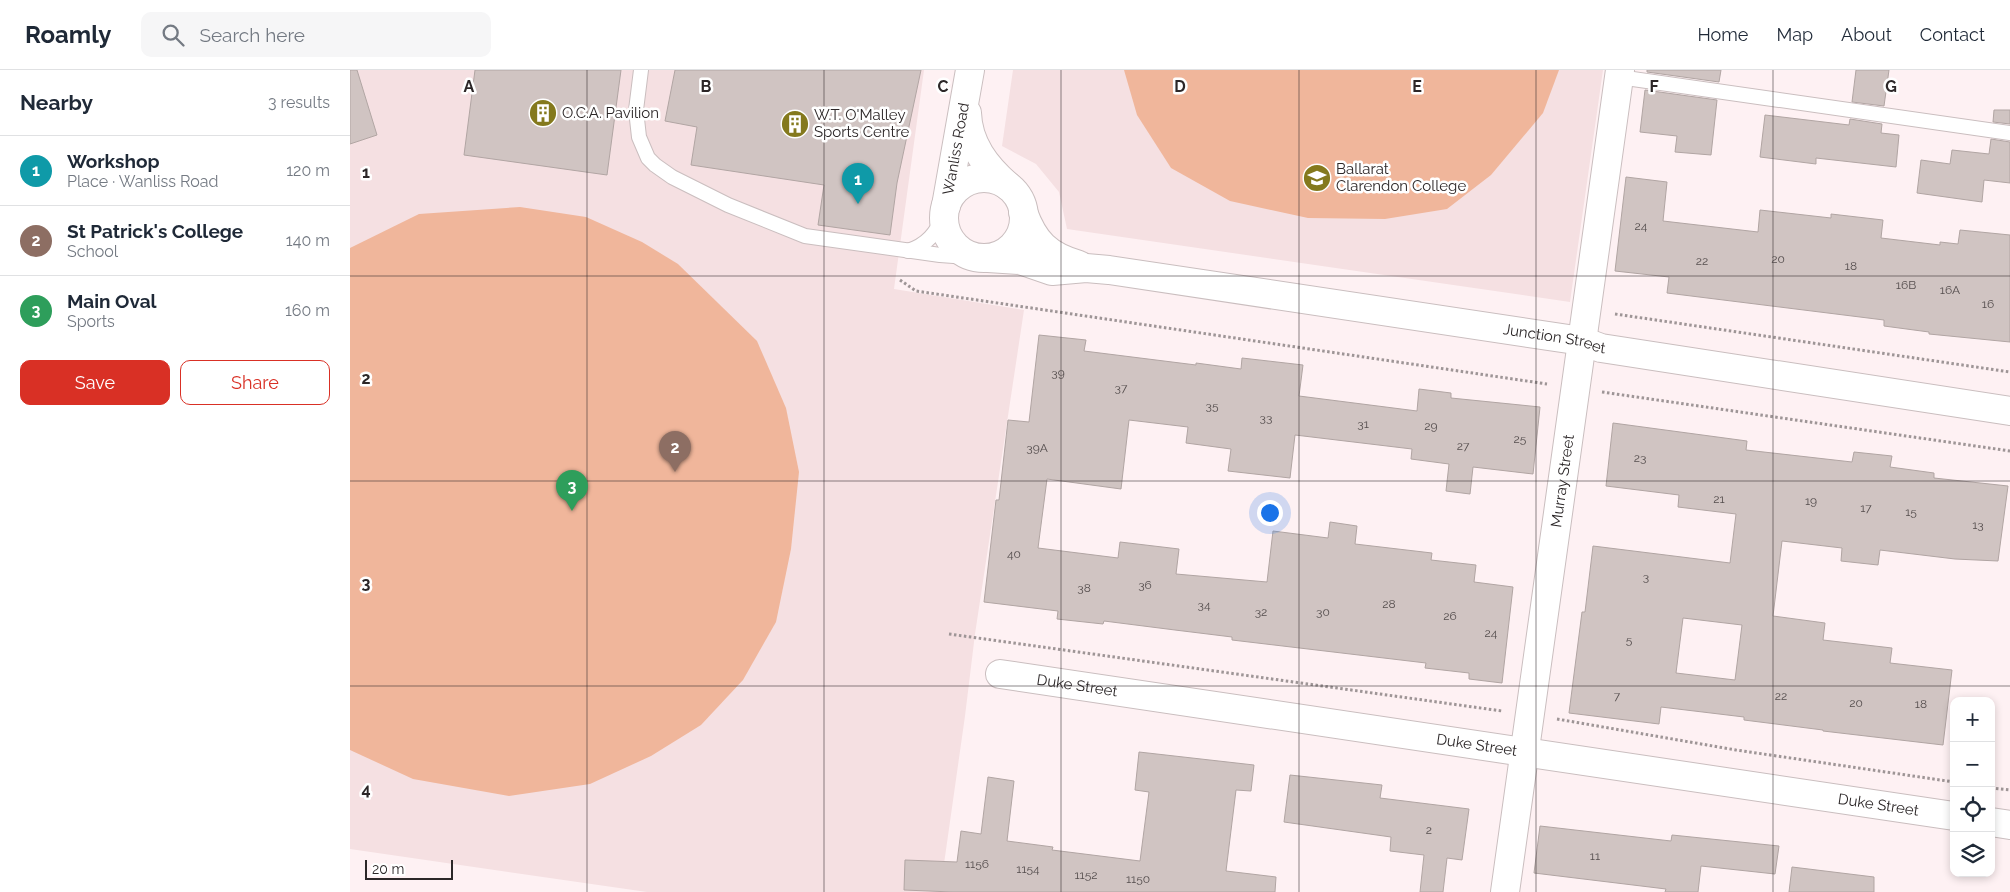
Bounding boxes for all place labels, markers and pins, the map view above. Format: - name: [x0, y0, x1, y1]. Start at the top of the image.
- building icon: O.C.A. Pavilion: [528, 98, 558, 128]
- place label: O.C.A. Pavilion: [562, 104, 659, 122]
- place label: W.T. O'Malley Sports Centre: [814, 106, 909, 141]
- building icon: W.T. O'Malley Sports Centre: [780, 109, 810, 139]
- place label: Ballarat Clarendon College: [1336, 160, 1466, 195]
- pin: 1: [842, 163, 874, 204]
- school or university icon: Ballarat Clarendon College: [1302, 163, 1332, 193]
- pin: 2: [659, 431, 691, 472]
- pin: 3: [556, 470, 588, 511]

